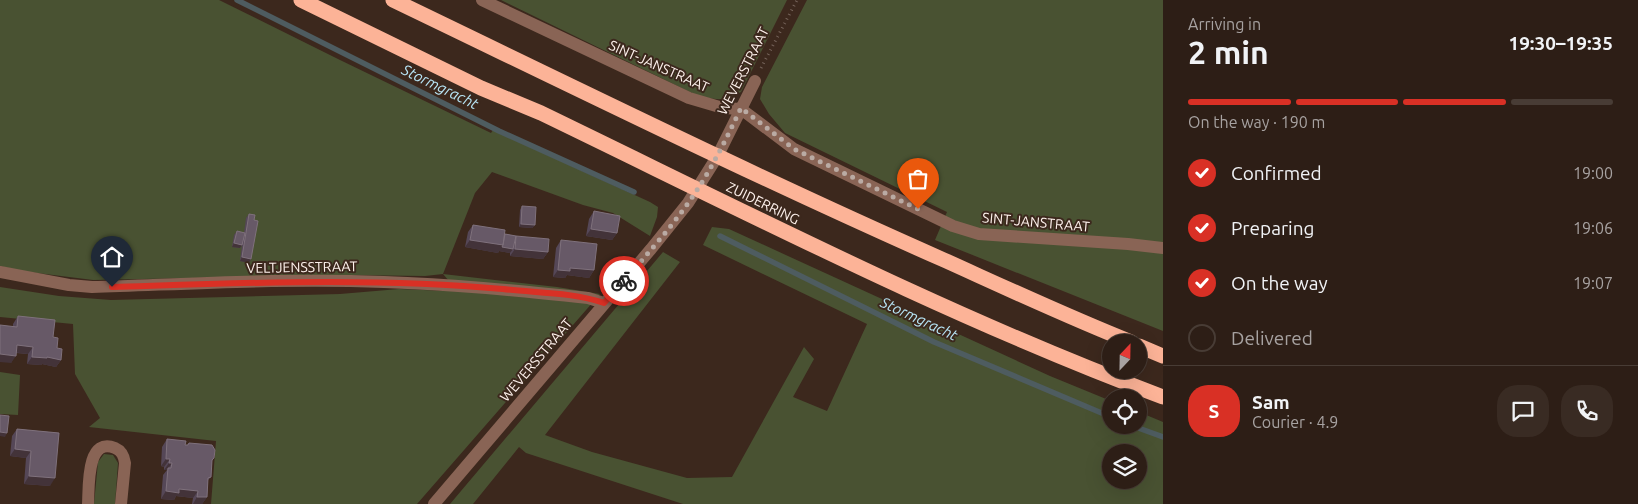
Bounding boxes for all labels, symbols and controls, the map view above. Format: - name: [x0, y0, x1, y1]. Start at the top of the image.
- text: Arriving in: [1188, 15, 1261, 33]
- street label: WEVERSTRAAT: [714, 24, 772, 117]
- text: 19:30–19:35: [1508, 32, 1613, 54]
- text: 2 min: [1188, 34, 1269, 70]
- street label: SINT-JANSTRAAT: [607, 37, 712, 95]
- water label: Stormgracht: [398, 60, 481, 112]
- text: On the way · 190 m: [1188, 113, 1325, 131]
- pin: [897, 158, 939, 209]
- icon: check: [1188, 159, 1216, 187]
- text: Confirmed: [1231, 162, 1322, 184]
- text: 19:00: [1573, 164, 1613, 182]
- icon: bag: [904, 165, 932, 193]
- street label: ZUIDERRING: [724, 178, 802, 228]
- street label: SINT-JANSTRAAT: [982, 209, 1091, 235]
- icon: check: [1188, 214, 1216, 242]
- text: Preparing: [1231, 217, 1315, 239]
- text: 19:06: [1573, 219, 1613, 237]
- pin: [91, 236, 133, 287]
- icon: home: [98, 243, 126, 271]
- courier: [599, 256, 649, 306]
- street label: VELTJENSSTRAAT: [246, 258, 358, 276]
- icon: bike: [610, 267, 638, 295]
- icon: check: [1188, 269, 1216, 297]
- text: On the way: [1231, 272, 1328, 294]
- text: 19:07: [1573, 274, 1613, 292]
- water label: Stormgracht: [877, 293, 960, 344]
- street label: WEVERSSTRAAT: [497, 315, 576, 405]
- text: Delivered: [1231, 327, 1313, 349]
- north arrow: [1102, 334, 1148, 379]
- map controls: [1102, 334, 1147, 489]
- button: chat: [1497, 385, 1549, 437]
- button: phone: [1561, 385, 1613, 437]
- button: locate: [1102, 389, 1147, 434]
- text: Sam: [1252, 391, 1290, 413]
- text: S: [1209, 400, 1219, 422]
- text: Courier · 4.9: [1252, 413, 1338, 431]
- button: layers: [1102, 444, 1147, 489]

